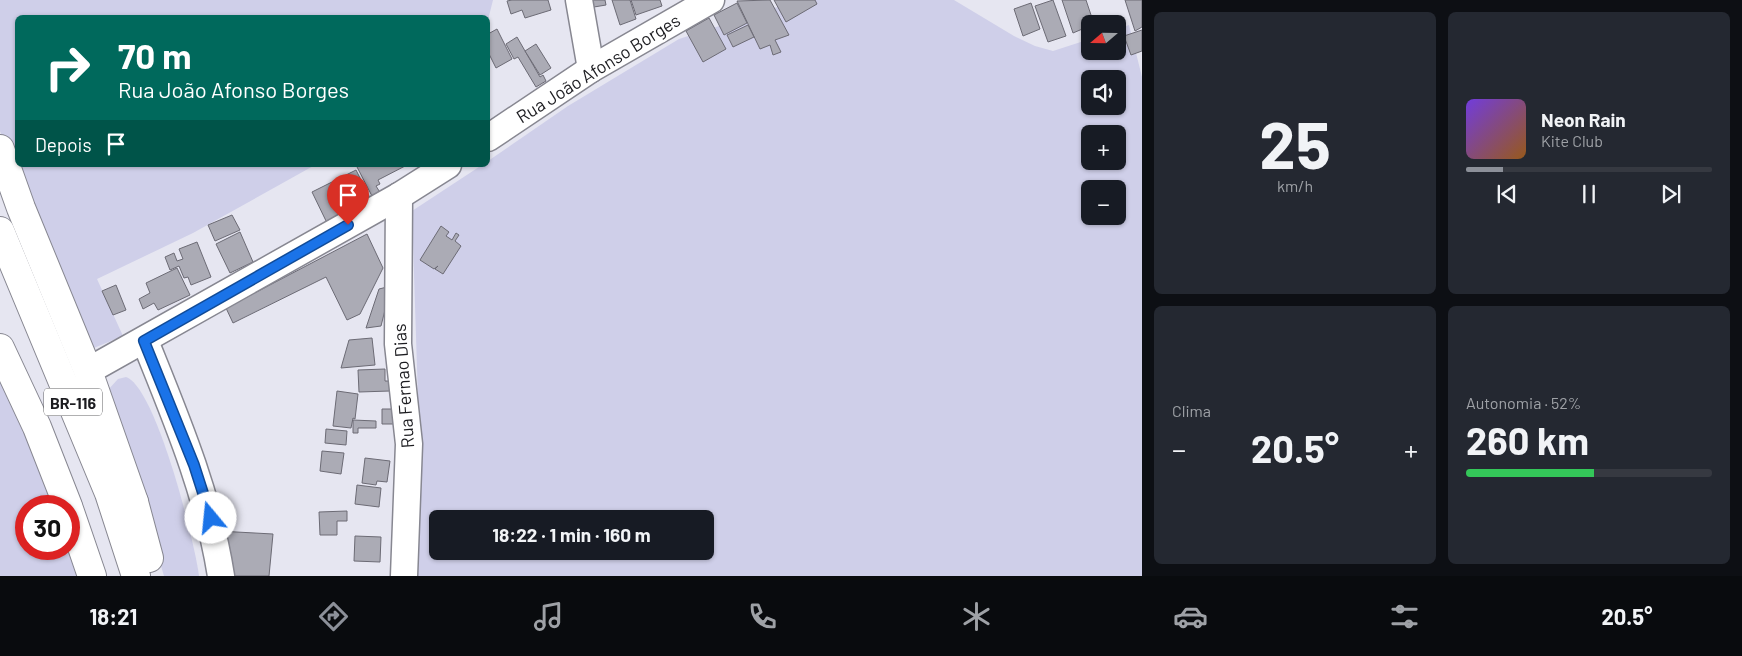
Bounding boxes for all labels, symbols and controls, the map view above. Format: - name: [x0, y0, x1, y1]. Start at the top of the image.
- street label: Rua João Afonso Borges: [512, 9, 684, 127]
- north arrow: [1081, 15, 1126, 60]
- map controls: [1081, 15, 1126, 225]
- text: 70 m: [118, 34, 192, 76]
- icon: right: [35, 35, 100, 100]
- button: sound: [1081, 70, 1126, 115]
- text: Rua João Afonso Borges: [118, 76, 349, 102]
- text: 25: [1259, 104, 1331, 182]
- text: Neon Rain: [1541, 108, 1626, 131]
- button: +: [1081, 125, 1126, 170]
- icon: arrive: [102, 130, 130, 158]
- text: Kite Club: [1541, 131, 1603, 150]
- text: Depois: [35, 133, 92, 156]
- pin: [327, 174, 369, 225]
- text: km/h: [1277, 176, 1313, 195]
- button: −: [1081, 180, 1126, 225]
- icon: previous: [1493, 180, 1521, 208]
- icon: pause: [1575, 180, 1603, 208]
- icon: next: [1657, 180, 1685, 208]
- icon: arrive: [334, 181, 362, 209]
- street label: Rua Fernao Dias: [388, 323, 418, 449]
- road number: BR-116: [44, 388, 102, 416]
- text: Autonomia · 52%: [1466, 393, 1581, 412]
- text: Clima: [1172, 401, 1211, 420]
- text: 260 km: [1466, 417, 1589, 463]
- text: 20.5°: [1251, 425, 1339, 471]
- text: −: [1172, 432, 1186, 466]
- text: +: [1404, 432, 1418, 466]
- position arrow: [184, 491, 236, 543]
- speed limit sign: 30: [15, 495, 80, 560]
- text: 18:22 · 1 min · 160 m: [492, 523, 651, 546]
- icon: directions: [316, 599, 351, 634]
- icon: music: [531, 599, 566, 634]
- icon: phone: [745, 599, 780, 634]
- icon: climate: [959, 599, 994, 634]
- icon: car: [1173, 599, 1208, 634]
- icon: filters: [1387, 599, 1422, 634]
- text: 18:21: [90, 603, 137, 629]
- text: 20.5°: [1601, 603, 1652, 629]

